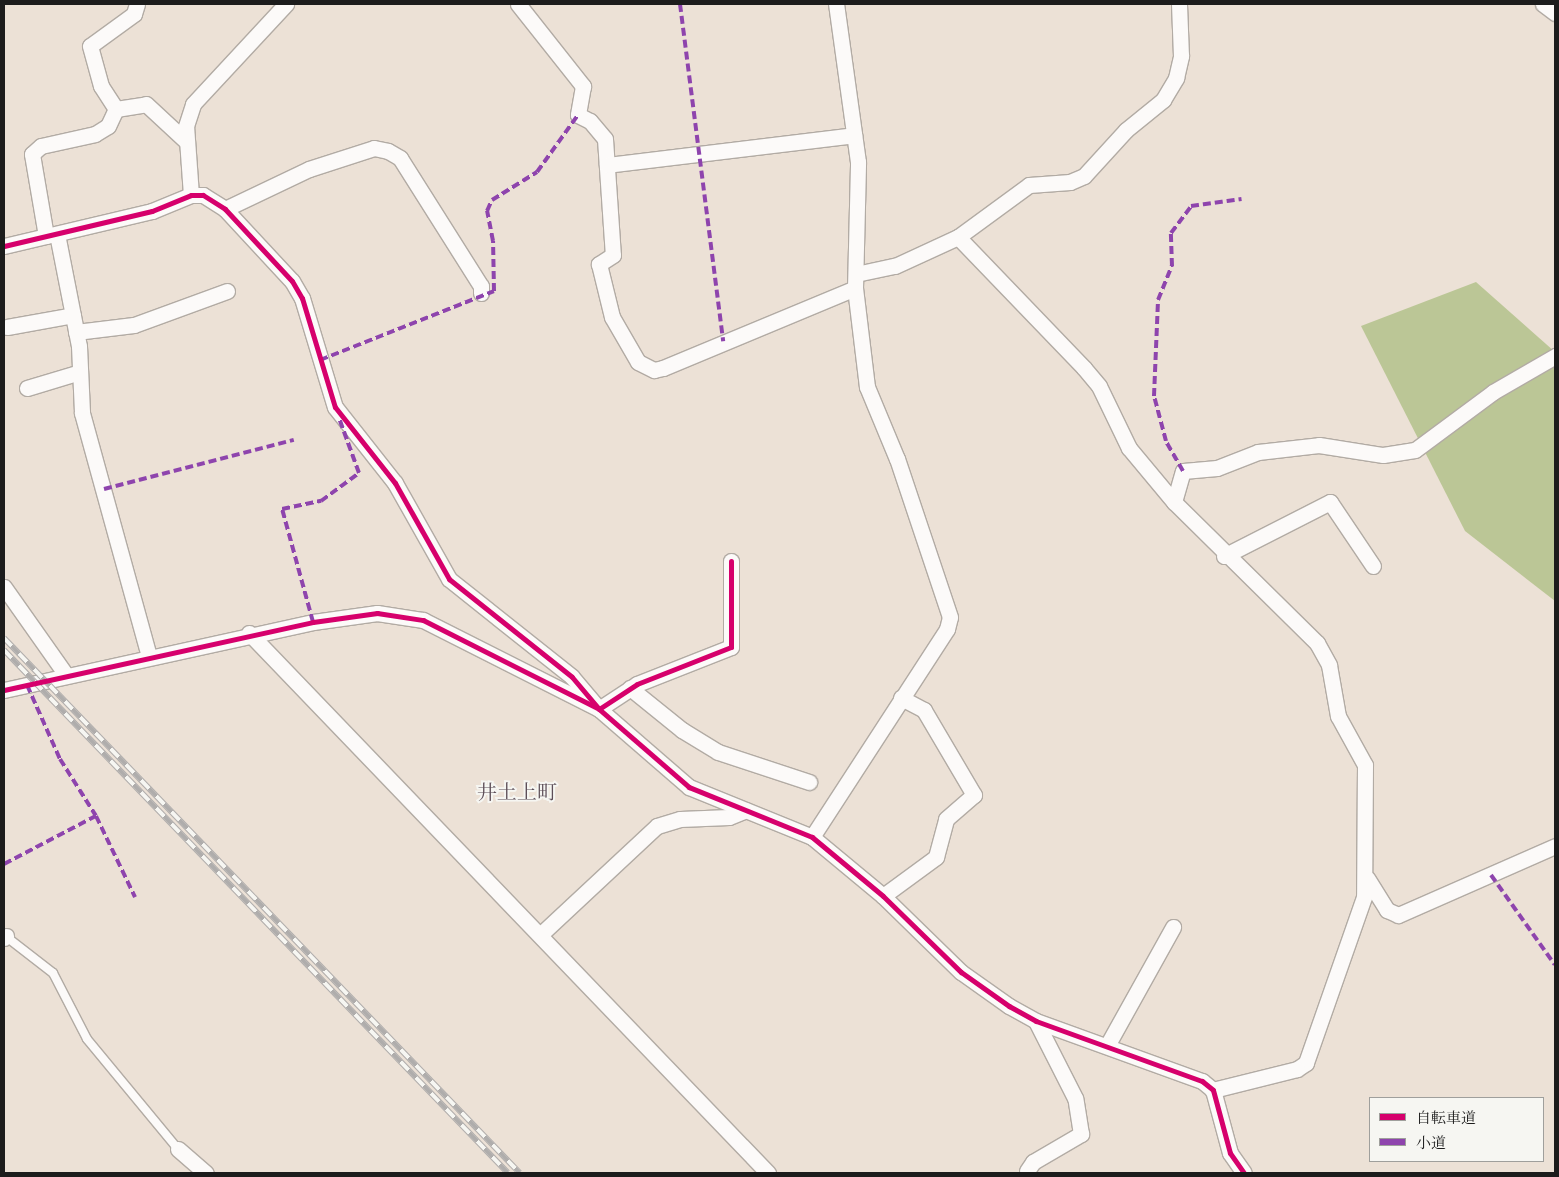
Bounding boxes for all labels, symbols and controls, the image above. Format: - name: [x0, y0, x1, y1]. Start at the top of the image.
- district label: 井土上町: [477, 779, 557, 803]
- legend: [1369, 1097, 1544, 1162]
- text: 自転車道: [1416, 1107, 1476, 1128]
- text: 小道: [1416, 1132, 1446, 1153]

